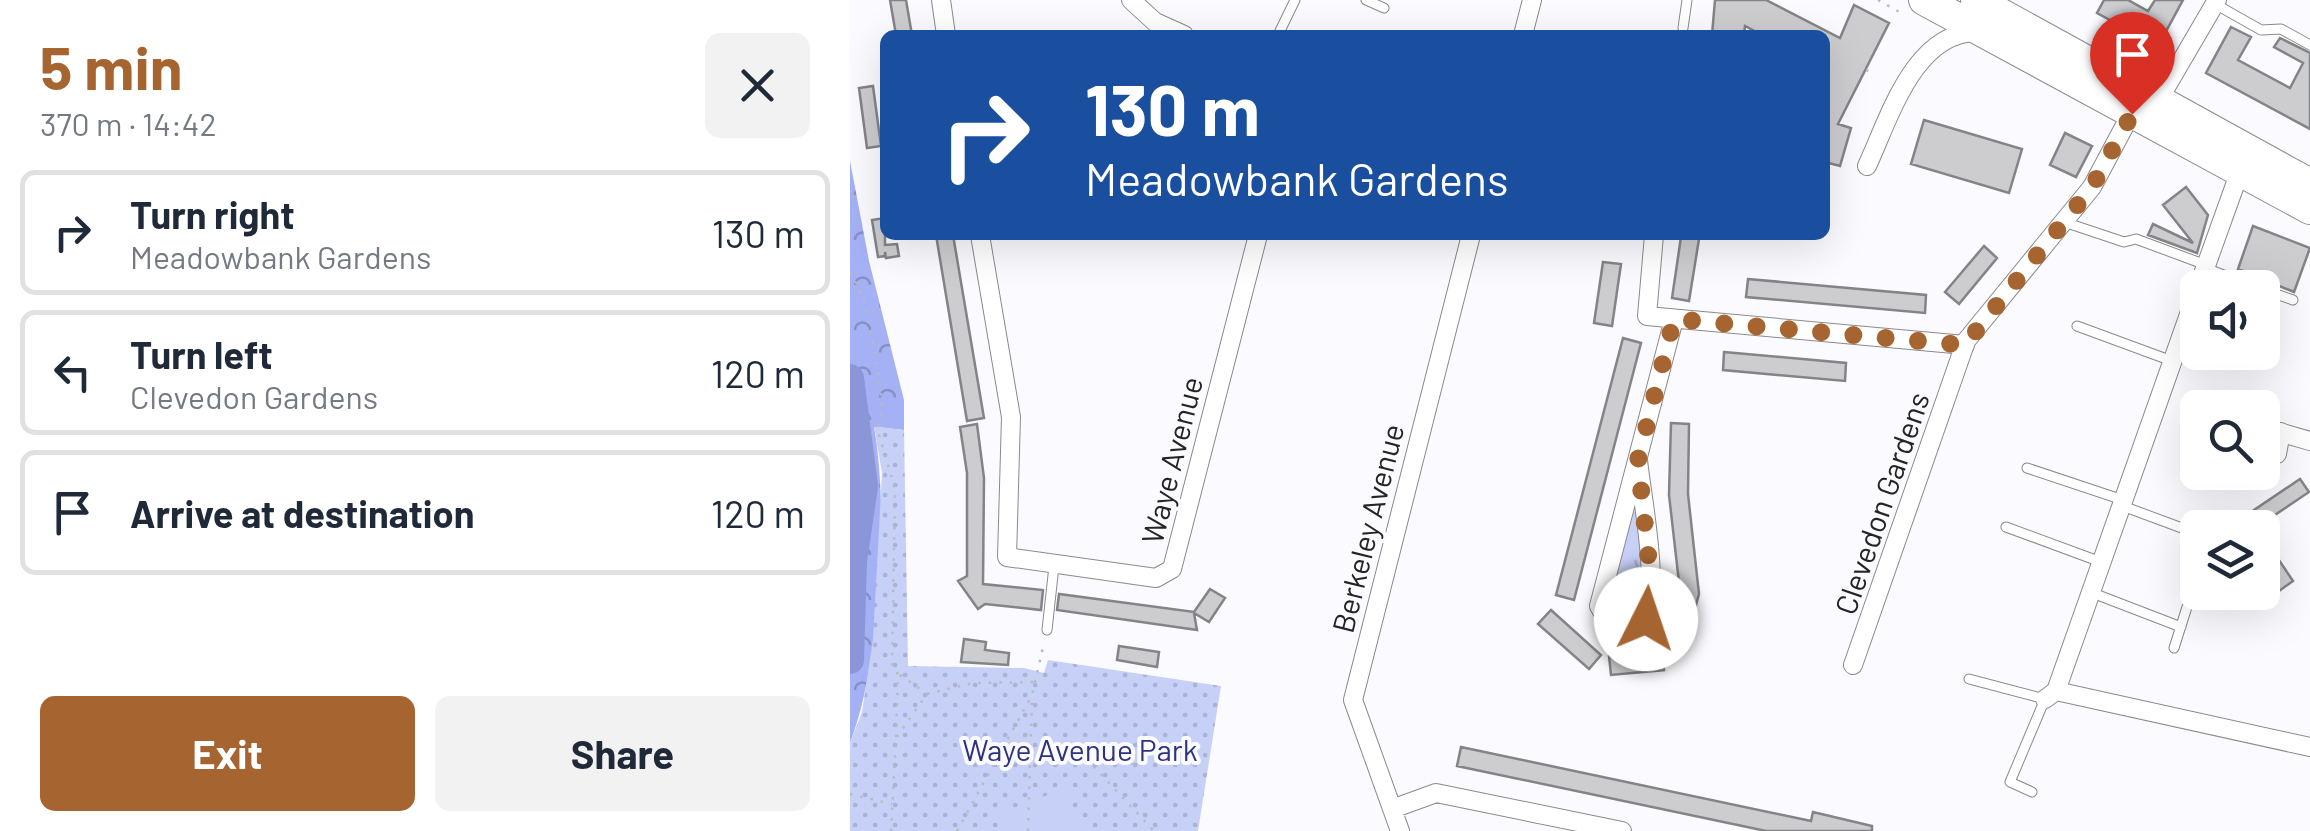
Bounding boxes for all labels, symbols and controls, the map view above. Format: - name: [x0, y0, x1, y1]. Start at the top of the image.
- pin: [2090, 12, 2175, 115]
- icon: arrive: [2105, 27, 2160, 82]
- text: 5 min: [40, 30, 183, 102]
- button: close: [705, 33, 810, 138]
- text: 130 m: [1085, 66, 1260, 150]
- icon: right: [920, 70, 1050, 200]
- text: 370 m · 14:42: [40, 104, 217, 142]
- text: Meadowbank Gardens: [1085, 151, 1509, 205]
- text: Turn right: [130, 191, 295, 237]
- icon: right: [45, 205, 100, 260]
- text: 130 m: [712, 210, 805, 256]
- text: Meadowbank Gardens: [130, 237, 431, 275]
- map controls: [2180, 270, 2280, 610]
- button: sound: [2180, 270, 2280, 370]
- text: Turn left: [130, 331, 273, 377]
- icon: left: [45, 345, 100, 400]
- text: 120 m: [711, 350, 805, 396]
- street label: Waye Avenue: [1133, 373, 1209, 547]
- text: Clevedon Gardens: [130, 377, 378, 415]
- street label: Clevedon Gardens: [1826, 387, 1936, 619]
- button: search: [2180, 390, 2280, 490]
- street label: Berkeley Avenue: [1324, 420, 1410, 636]
- icon: arrive: [45, 485, 100, 540]
- text: Arrive at destination: [130, 490, 475, 536]
- text: 120 m: [711, 490, 805, 536]
- button: layers: [2180, 510, 2280, 610]
- position arrow: [1594, 567, 1698, 671]
- button: Exit: [40, 696, 415, 811]
- button: Share: [435, 696, 810, 811]
- park label: Waye Avenue Park: [962, 731, 1198, 767]

